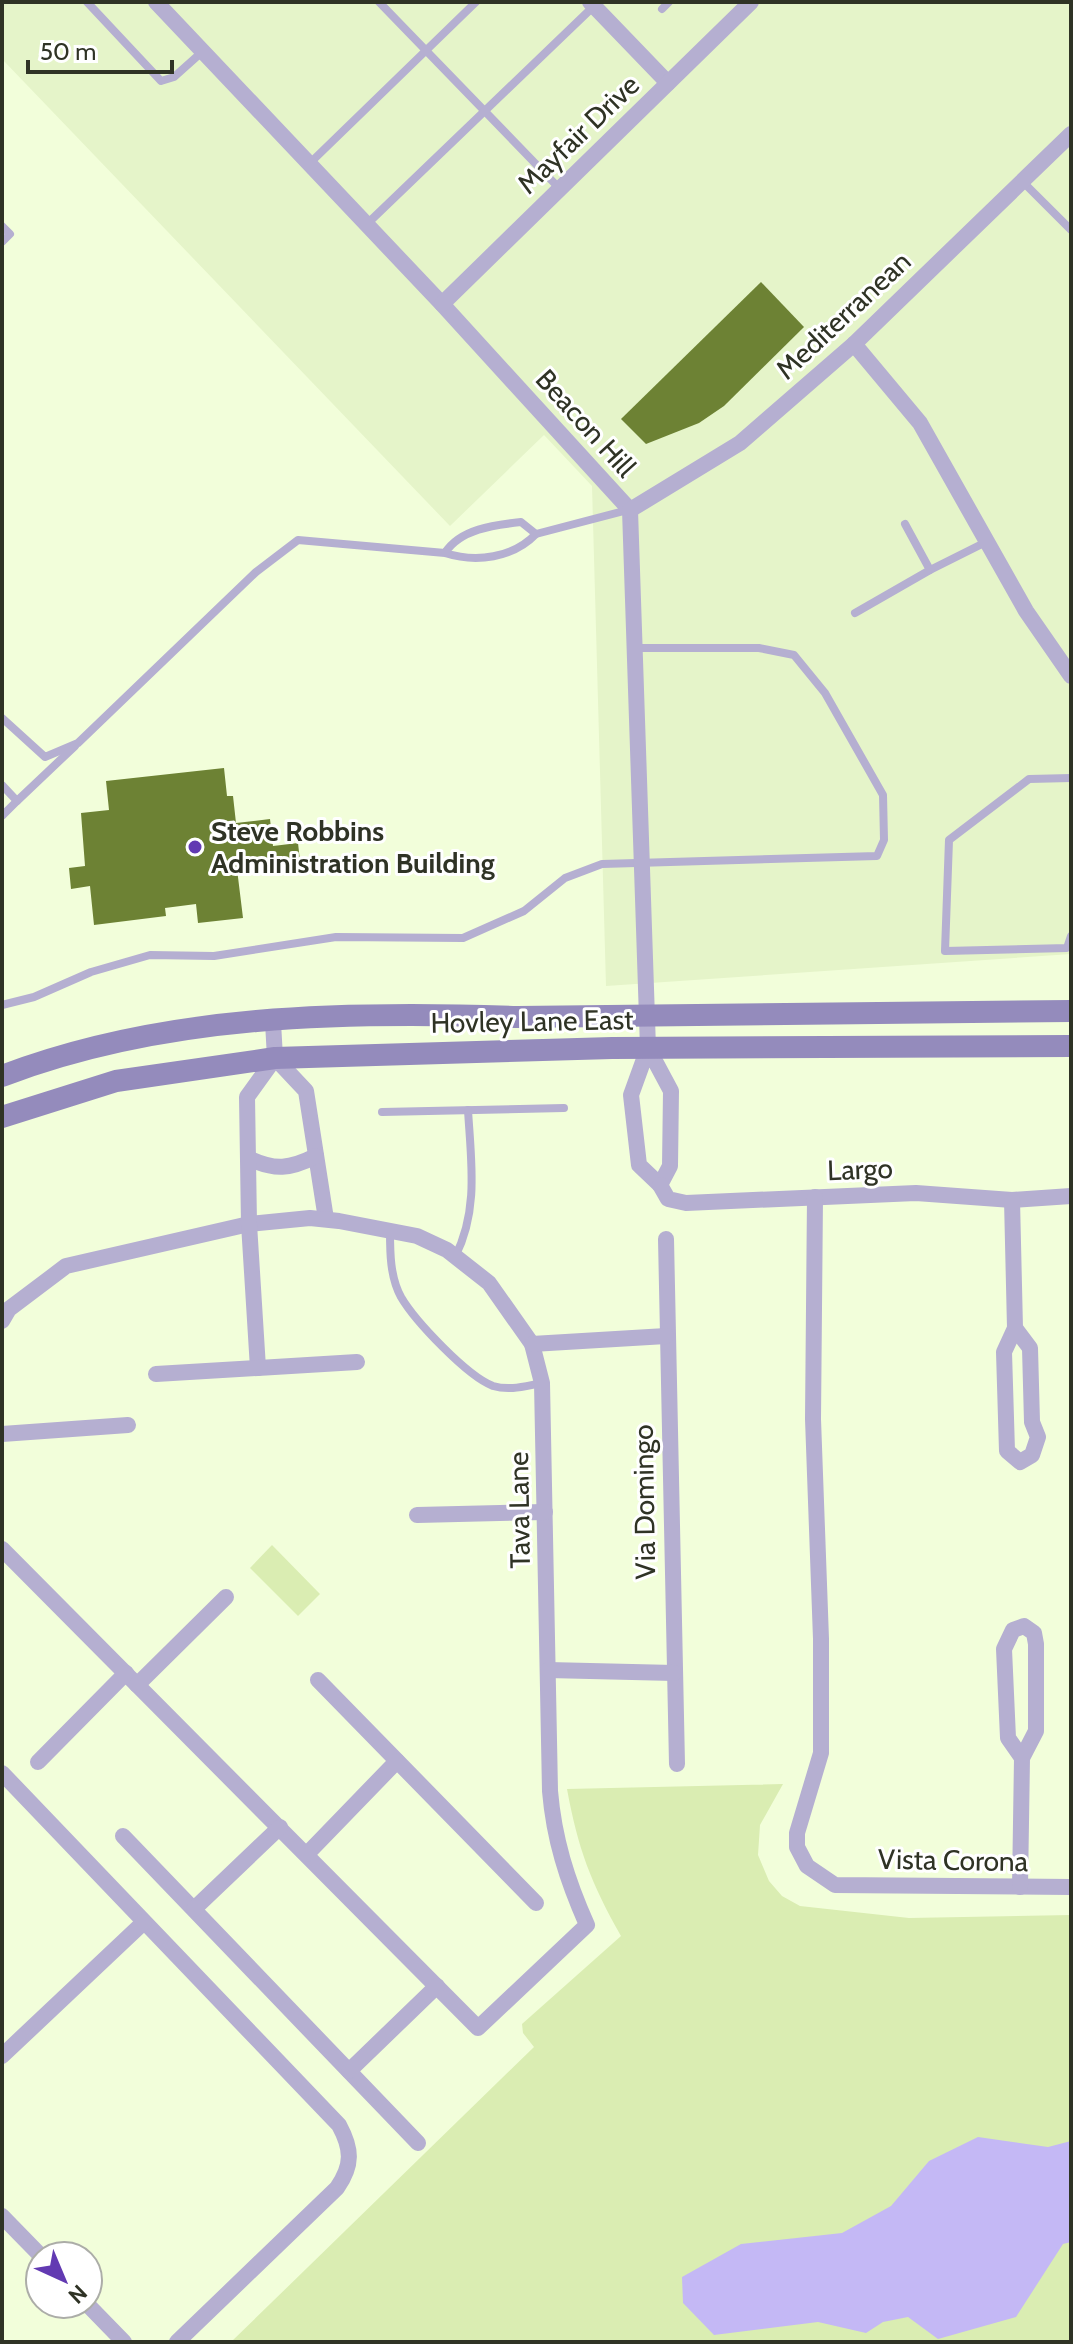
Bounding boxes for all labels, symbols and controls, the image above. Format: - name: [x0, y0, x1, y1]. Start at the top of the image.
- scale bar: [28, 24, 172, 74]
- text: 50 m: [40, 37, 96, 66]
- street label: Mayfair Drive: [510, 68, 646, 200]
- street label: Mediterranean: [769, 244, 917, 386]
- street label: Beacon Hill: [529, 362, 643, 484]
- place label: Steve Robbins Administration Building: [211, 814, 495, 880]
- marker: Steve Robbins Administration Building: [186, 838, 204, 856]
- street label: Hovley Lane East: [430, 1002, 634, 1040]
- street label: Largo: [827, 1151, 893, 1187]
- street label: Via Domingo: [626, 1424, 662, 1580]
- street label: Tava Lane: [501, 1451, 537, 1569]
- street label: Vista Corona: [878, 1842, 1029, 1878]
- north arrow: [24, 2240, 104, 2320]
- text: N: [63, 2279, 93, 2309]

